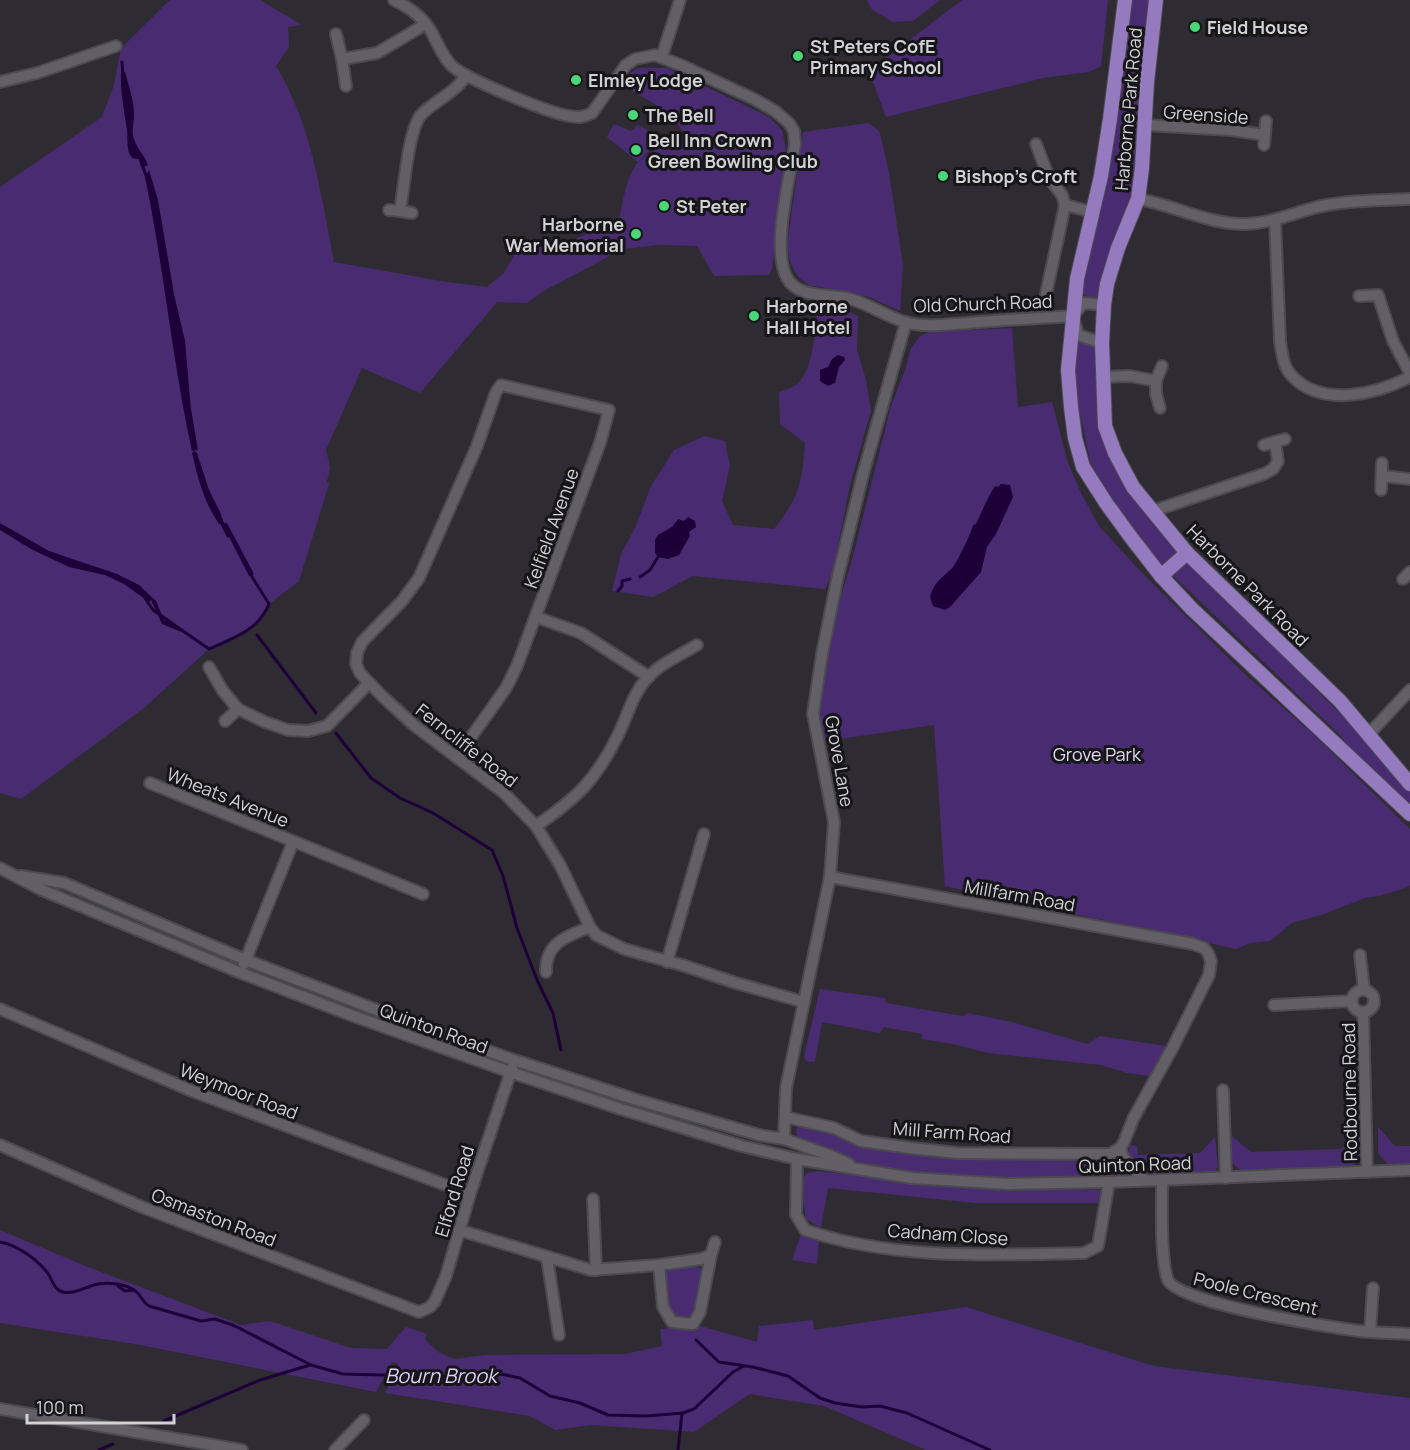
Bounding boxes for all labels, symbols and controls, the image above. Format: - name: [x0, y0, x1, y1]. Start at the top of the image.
- place label: Field House: [1207, 15, 1308, 39]
- marker: Field House: [1188, 20, 1202, 34]
- street label: Harborne Park Road: [1109, 27, 1147, 191]
- place label: St Peters CofE Primary School: [810, 34, 942, 79]
- marker: St Peters CofE Primary School: [791, 49, 805, 63]
- place label: Elmley Lodge: [588, 68, 703, 92]
- marker: Elmley Lodge: [569, 73, 583, 87]
- street label: Greenside: [1163, 99, 1249, 129]
- place label: The Bell: [645, 103, 714, 127]
- marker: The Bell: [626, 108, 640, 122]
- place label: Bell Inn Crown Green Bowling Club: [648, 128, 818, 173]
- marker: Bell Inn Crown Green Bowling Club: [629, 143, 643, 157]
- place label: Bishop's Croft: [955, 164, 1077, 188]
- marker: Bishop's Croft: [936, 169, 950, 183]
- place label: St Peter: [676, 194, 747, 218]
- marker: St Peter: [657, 199, 671, 213]
- place label: Harborne War Memorial: [505, 212, 624, 257]
- marker: Harborne War Memorial: [629, 227, 643, 241]
- street label: Old Church Road: [913, 289, 1053, 317]
- place label: Harborne Hall Hotel: [766, 294, 850, 339]
- marker: Harborne Hall Hotel: [747, 309, 761, 323]
- street label: Kelfield Avenue: [518, 465, 584, 591]
- street label: Harborne Park Road: [1182, 519, 1314, 651]
- street label: Ferncliffe Road: [411, 698, 523, 792]
- street label: Grove Lane: [820, 713, 860, 809]
- park label: Grove Park: [1053, 742, 1142, 766]
- street label: Wheats Avenue: [163, 762, 293, 832]
- street label: Millfarm Road: [963, 873, 1077, 917]
- street label: Quinton Road: [377, 997, 491, 1059]
- street label: Rodbourne Road: [1336, 1023, 1362, 1161]
- street label: Weymoor Road: [176, 1057, 302, 1125]
- street label: Mill Farm Road: [892, 1116, 1012, 1148]
- street label: Elford Road: [429, 1142, 479, 1240]
- street label: Quinton Road: [1078, 1150, 1192, 1178]
- street label: Osmaston Road: [148, 1182, 280, 1252]
- street label: Cadnam Close: [887, 1218, 1009, 1250]
- street label: Poole Crescent: [1191, 1266, 1321, 1320]
- water label: Bourn Brook: [385, 1362, 500, 1389]
- scale bar: [27, 1387, 174, 1425]
- text: 100 m: [36, 1395, 84, 1419]

